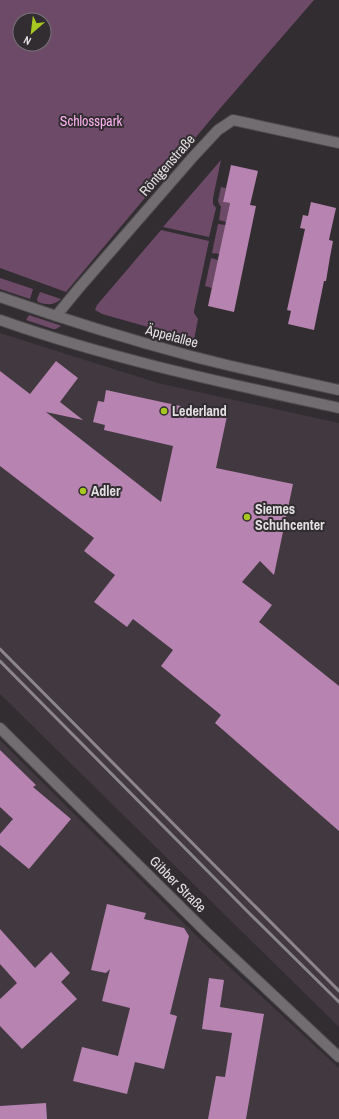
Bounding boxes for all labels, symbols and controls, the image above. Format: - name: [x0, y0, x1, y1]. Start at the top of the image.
- north arrow: [12, 12, 52, 52]
- text: N: [21, 33, 33, 49]
- park label: Schlosspark: [60, 112, 123, 130]
- street label: Röntgenstraße: [135, 130, 199, 200]
- street label: Äppelallee: [143, 320, 200, 352]
- place label: Lederland: [172, 402, 227, 420]
- marker: Lederland: [159, 406, 169, 416]
- place label: Adler: [91, 482, 121, 500]
- marker: Adler: [78, 486, 88, 496]
- place label: Siemes Schuhcenter: [255, 500, 325, 534]
- marker: Siemes Schuhcenter: [242, 512, 252, 522]
- street label: Gibber Straße: [146, 852, 210, 916]

